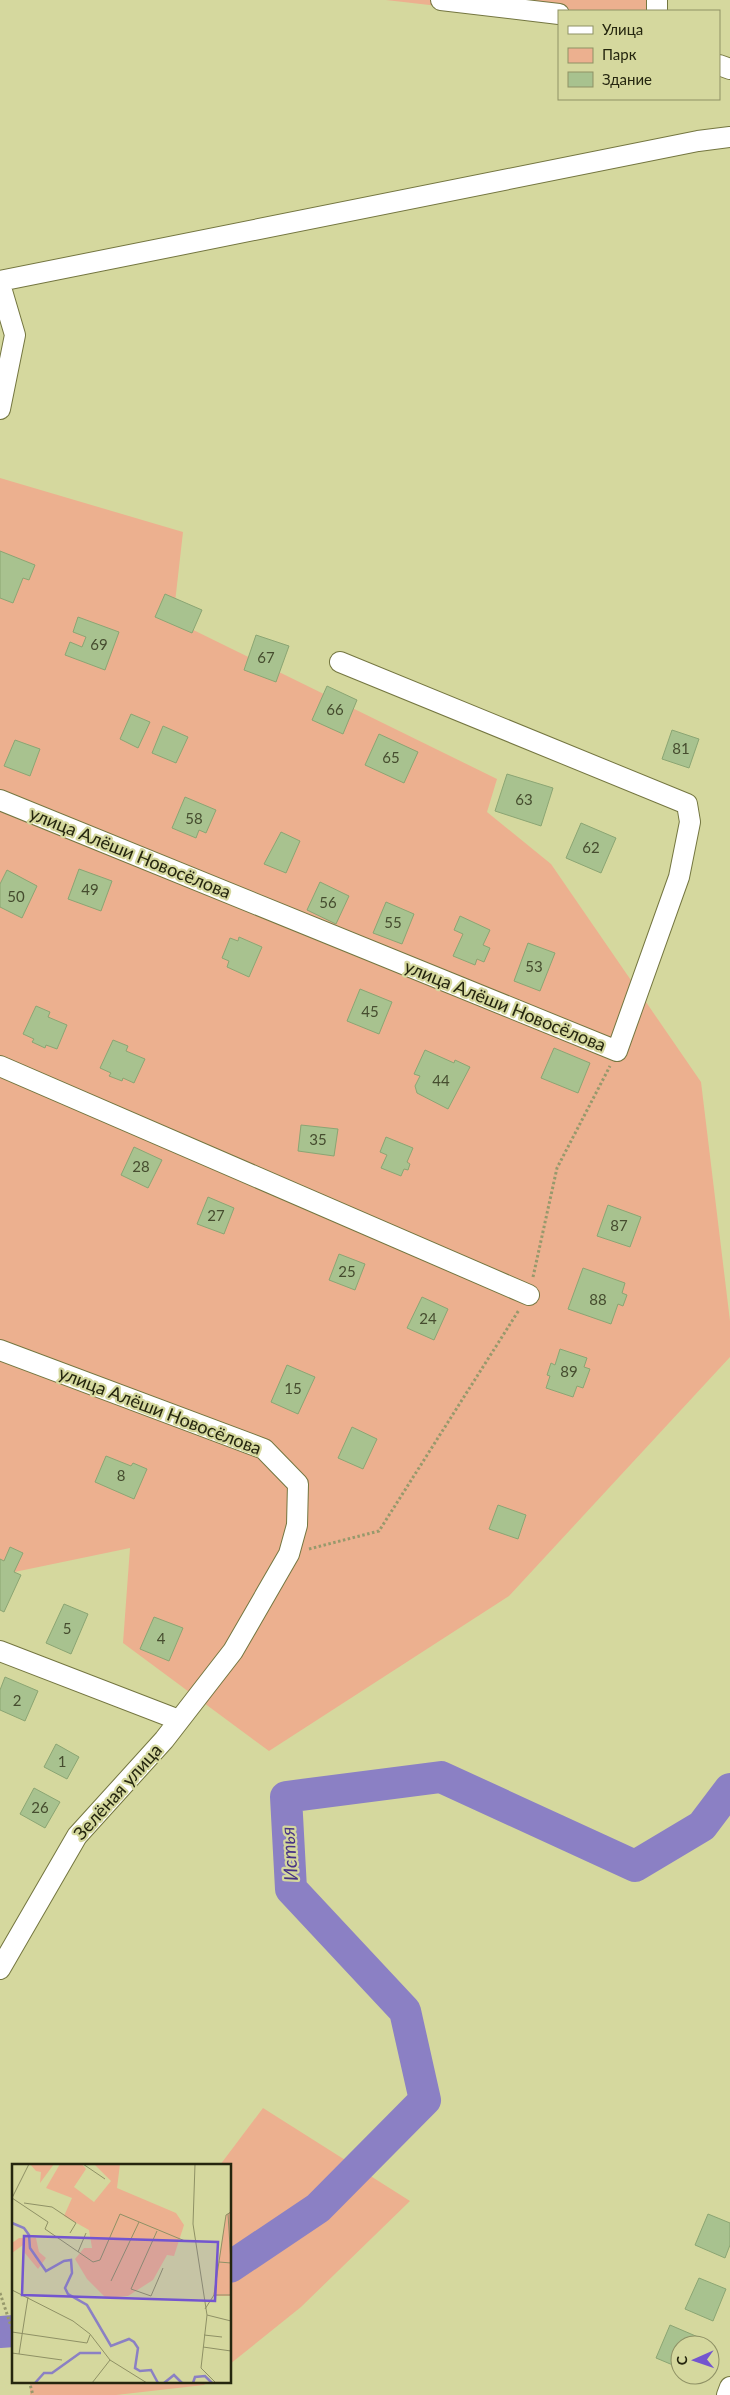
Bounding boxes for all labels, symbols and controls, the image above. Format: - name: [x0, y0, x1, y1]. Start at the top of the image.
- legend: [558, 10, 720, 100]
- text: Улица: [602, 20, 643, 38]
- text: Парк: [602, 45, 637, 63]
- text: Здание: [602, 70, 652, 88]
- house number: 69: [90, 635, 108, 653]
- house number: 67: [257, 648, 275, 666]
- house number: 66: [326, 700, 344, 718]
- house number: 81: [672, 739, 690, 757]
- house number: 65: [382, 748, 400, 766]
- house number: 63: [515, 790, 533, 808]
- street label: улица Алёши Новосёлова: [26, 802, 234, 903]
- house number: 58: [185, 809, 203, 827]
- house number: 62: [582, 838, 600, 856]
- house number: 49: [81, 880, 99, 898]
- house number: 50: [7, 887, 25, 905]
- house number: 56: [319, 893, 337, 911]
- house number: 55: [384, 913, 402, 931]
- street label: улица Алёши Новосёлова: [401, 955, 609, 1056]
- house number: 53: [525, 957, 543, 975]
- house number: 45: [361, 1002, 379, 1020]
- house number: 44: [432, 1071, 450, 1089]
- house number: 35: [309, 1130, 327, 1148]
- house number: 28: [132, 1157, 150, 1175]
- house number: 27: [207, 1206, 225, 1224]
- house number: 87: [610, 1216, 628, 1234]
- house number: 25: [338, 1262, 356, 1280]
- house number: 88: [589, 1290, 607, 1308]
- house number: 24: [419, 1309, 437, 1327]
- street label: улица Алёши Новосёлова: [56, 1361, 265, 1459]
- house number: 89: [560, 1362, 578, 1380]
- house number: 15: [284, 1379, 302, 1397]
- house number: 8: [117, 1466, 125, 1484]
- house number: 5: [63, 1619, 71, 1637]
- house number: 4: [157, 1629, 166, 1647]
- house number: 2: [13, 1691, 21, 1709]
- street label: Зелёная улица: [68, 1739, 166, 1844]
- house number: 1: [58, 1752, 66, 1770]
- house number: 26: [31, 1798, 49, 1816]
- water label: Истья: [275, 1826, 302, 1882]
- inset map: [12, 2164, 231, 2382]
- north arrow: [670, 2335, 720, 2385]
- text: С: [673, 2355, 690, 2365]

